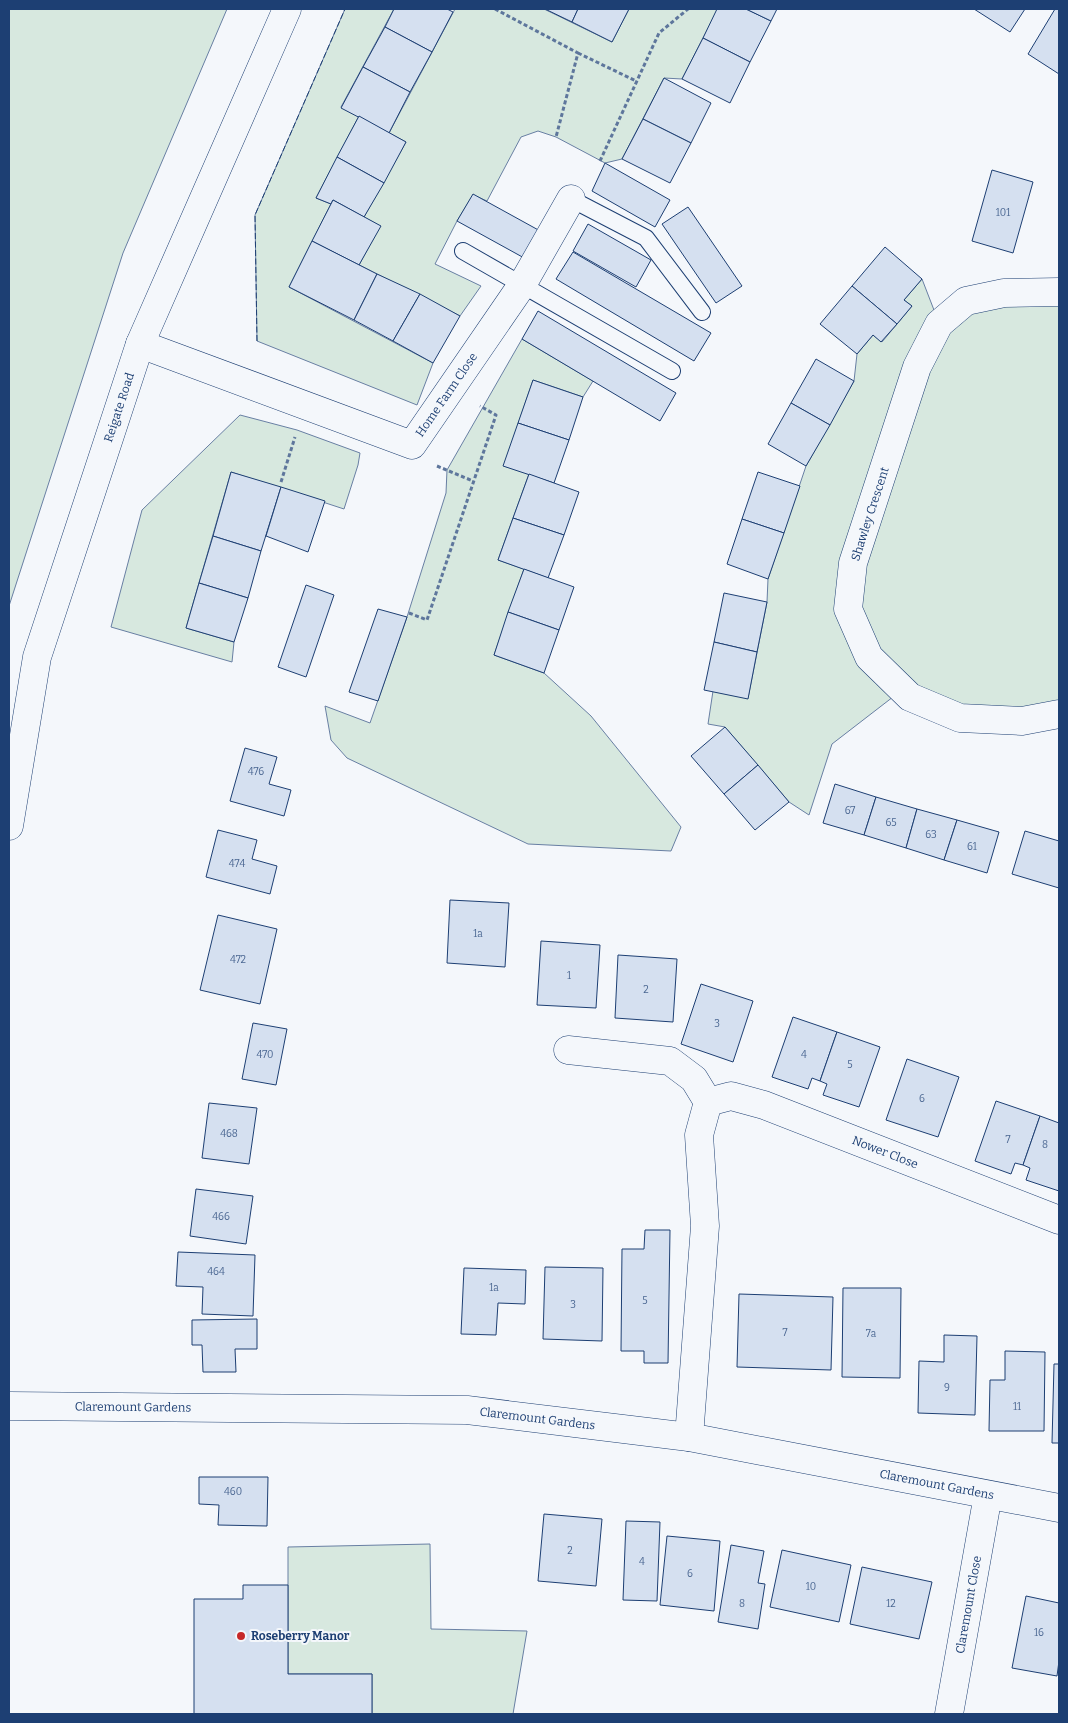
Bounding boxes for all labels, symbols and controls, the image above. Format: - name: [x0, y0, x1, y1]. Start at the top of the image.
- house number: 101: [996, 207, 1010, 219]
- street label: Home Farm Close: [413, 350, 480, 440]
- street label: Reigate Road: [101, 371, 137, 444]
- street label: Shawley Crescent: [848, 465, 892, 563]
- house number: 476: [248, 766, 264, 778]
- house number: 67: [845, 805, 855, 817]
- house number: 65: [885, 817, 897, 829]
- house number: 63: [925, 829, 937, 841]
- house number: 61: [967, 841, 977, 853]
- house number: 474: [229, 858, 245, 870]
- house number: 1a: [473, 928, 483, 940]
- house number: 472: [230, 954, 246, 966]
- house number: 1: [567, 970, 571, 982]
- house number: 2: [643, 984, 649, 996]
- house number: 3: [714, 1018, 720, 1030]
- house number: 470: [257, 1049, 273, 1061]
- house number: 4: [801, 1049, 807, 1061]
- house number: 5: [847, 1059, 853, 1071]
- house number: 6: [919, 1093, 925, 1105]
- house number: 468: [220, 1128, 238, 1140]
- street label: Nower Close: [850, 1133, 920, 1171]
- house number: 7: [1005, 1134, 1011, 1146]
- house number: 8: [1042, 1139, 1048, 1151]
- house number: 466: [212, 1211, 230, 1223]
- house number: 464: [207, 1266, 225, 1278]
- house number: 1a: [489, 1282, 499, 1294]
- house number: 5: [642, 1295, 648, 1307]
- house number: 3: [570, 1299, 576, 1311]
- house number: 7: [782, 1327, 788, 1339]
- house number: 7a: [866, 1328, 877, 1340]
- house number: 9: [944, 1382, 950, 1394]
- street label: Claremount Gardens: [75, 1400, 192, 1415]
- house number: 11: [1013, 1401, 1021, 1413]
- street label: Claremount Gardens: [479, 1405, 596, 1433]
- street label: Claremount Gardens: [878, 1467, 996, 1502]
- house number: 460: [224, 1486, 242, 1498]
- house number: 2: [567, 1545, 573, 1557]
- street label: Claremount Close: [953, 1555, 984, 1655]
- house number: 4: [639, 1556, 645, 1568]
- house number: 6: [687, 1568, 693, 1580]
- house number: 10: [806, 1581, 816, 1593]
- house number: 8: [739, 1598, 745, 1610]
- house number: 12: [886, 1598, 896, 1610]
- house number: 16: [1034, 1627, 1044, 1639]
- place label: Roseberry Manor: [251, 1629, 350, 1643]
- marker: Roseberry Manor: [235, 1630, 247, 1642]

